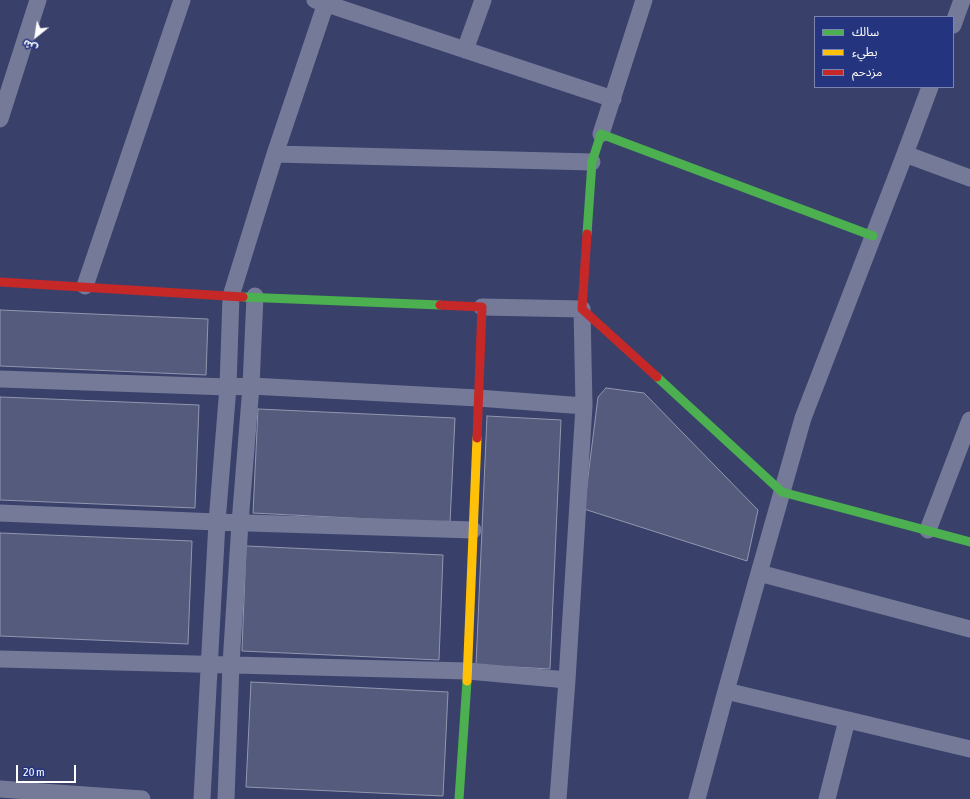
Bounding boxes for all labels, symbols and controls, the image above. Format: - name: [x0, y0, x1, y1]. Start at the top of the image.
- north arrow: [16, 16, 56, 56]
- legend: [814, 16, 954, 88]
- text: سالك: [852, 25, 879, 39]
- text: ش: [20, 37, 40, 55]
- text: بطيء: [852, 45, 878, 59]
- text: مزدحم: [852, 65, 882, 79]
- scale bar: [18, 757, 78, 783]
- text: 20 m: [23, 765, 45, 779]

